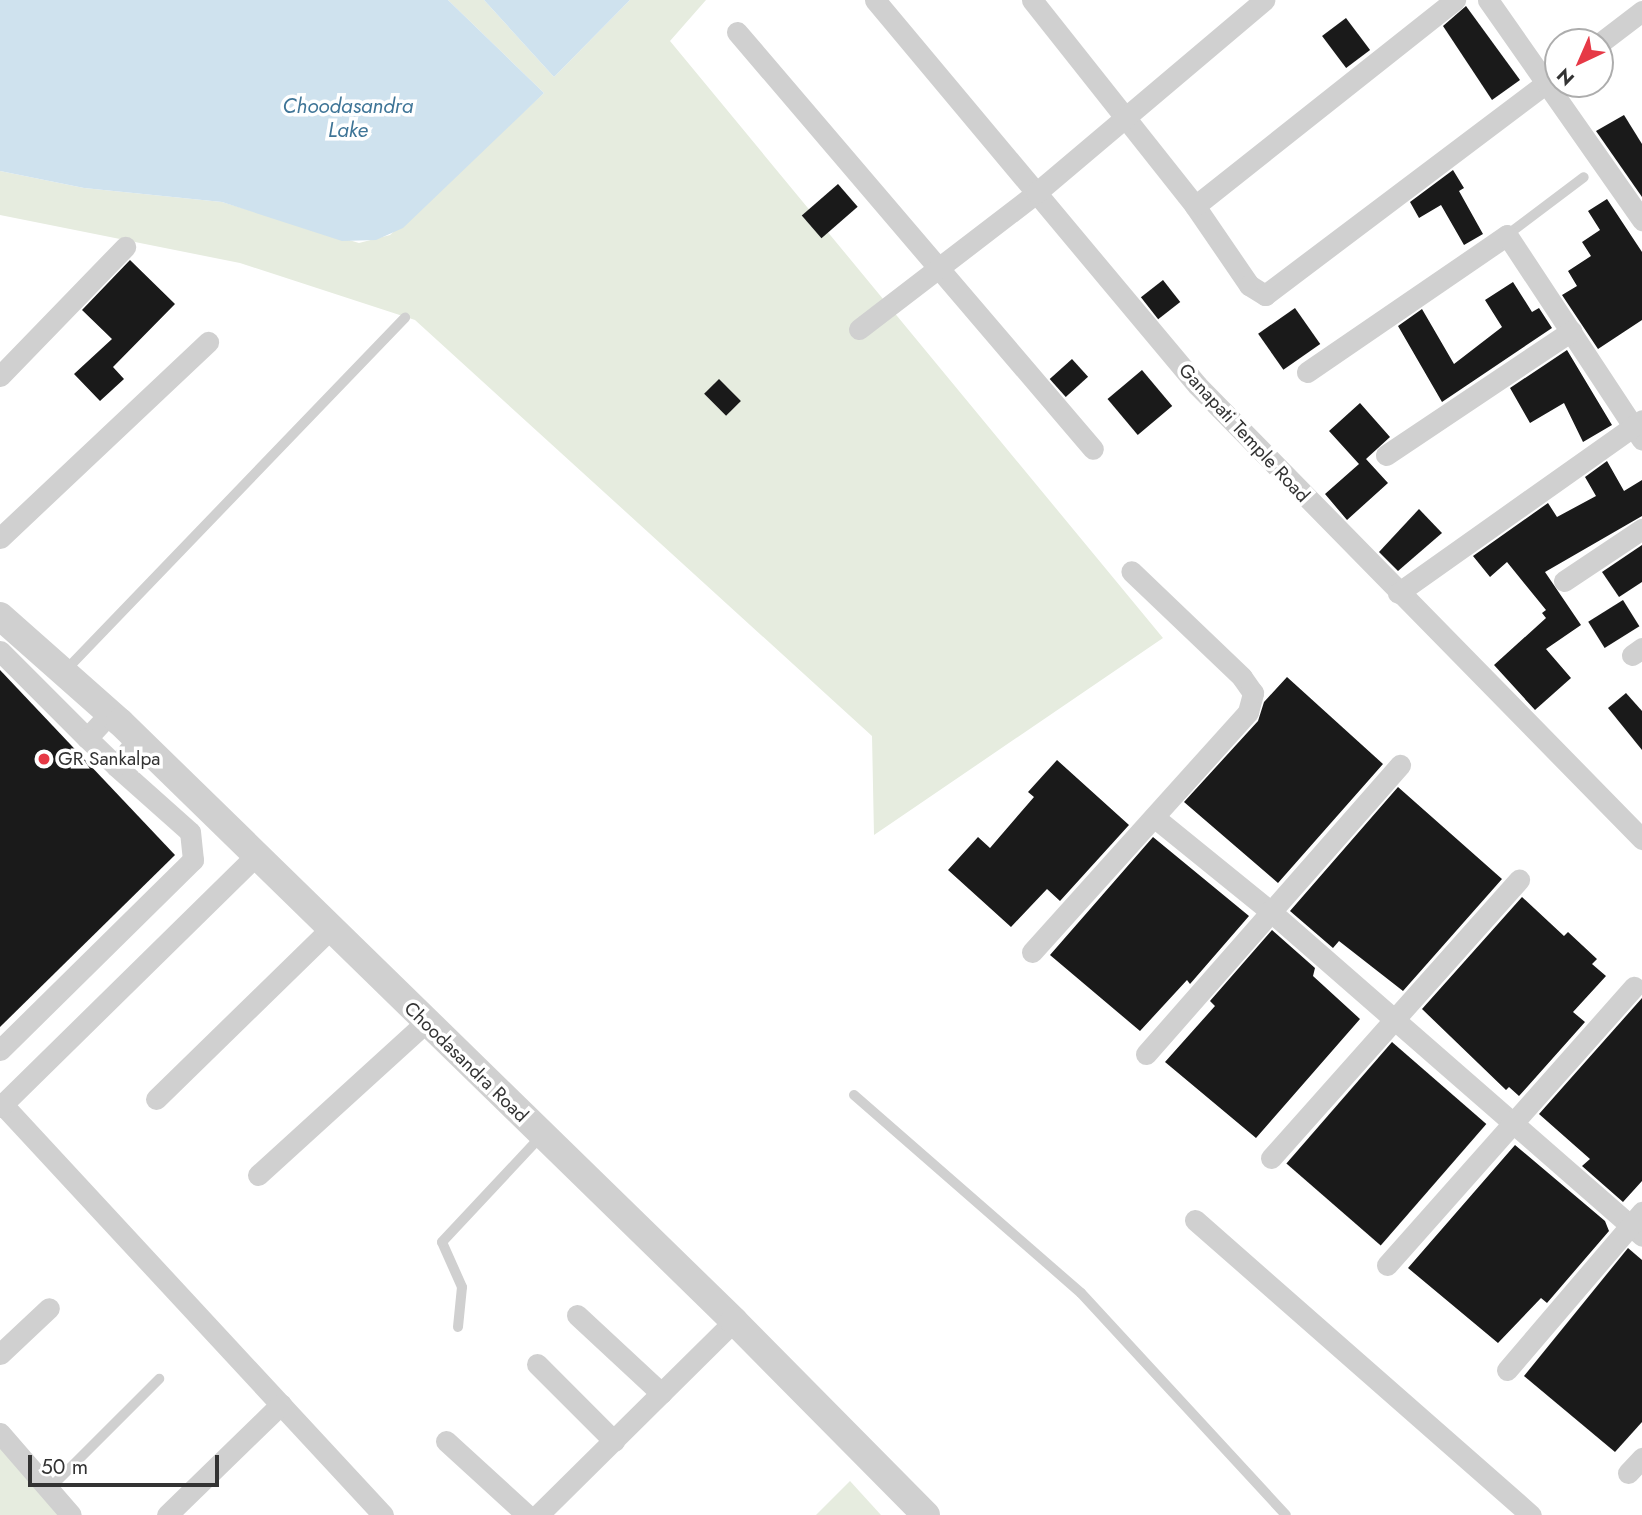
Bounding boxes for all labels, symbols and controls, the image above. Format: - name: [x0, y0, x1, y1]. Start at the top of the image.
- north arrow: [1544, 28, 1614, 98]
- text: N: [1551, 62, 1580, 92]
- water label: Choodasandra Lake: [283, 93, 413, 143]
- street label: Ganapati Temple Road: [1174, 359, 1314, 507]
- place label: GR Sankalpa: [58, 748, 160, 770]
- marker: GR Sankalpa: [36, 751, 52, 767]
- street label: Choodasandra Road: [399, 997, 533, 1127]
- scale bar: [32, 1442, 222, 1486]
- text: 50 m: [41, 1452, 88, 1482]

